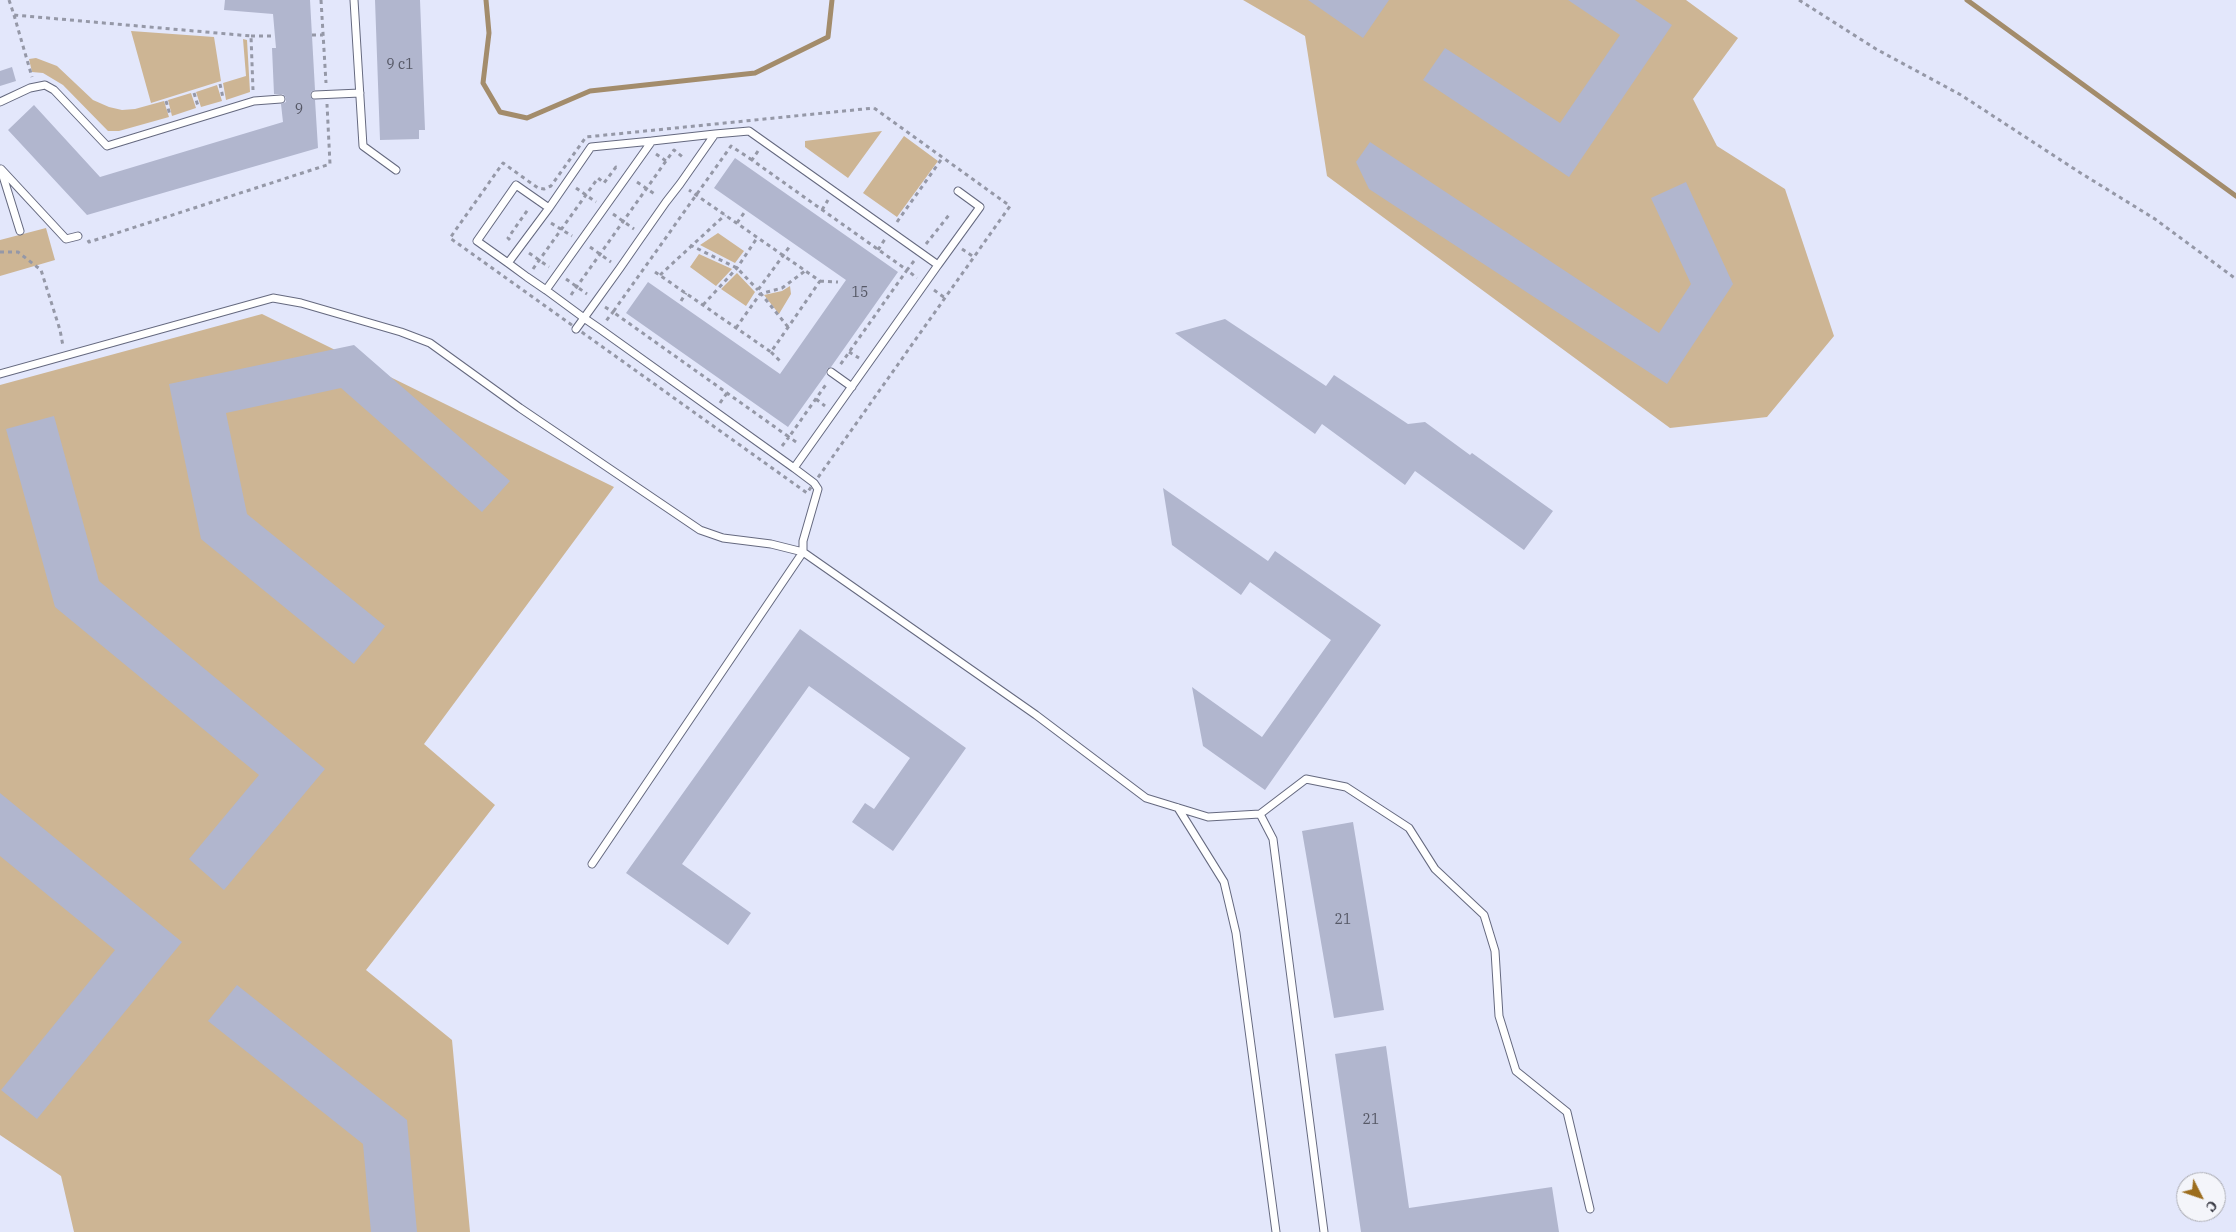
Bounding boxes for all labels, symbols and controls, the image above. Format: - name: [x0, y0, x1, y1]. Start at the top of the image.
- house number: 9 c1: [386, 57, 414, 73]
- house number: 9: [295, 102, 303, 118]
- house number: 15: [852, 285, 868, 301]
- house number: 21: [1335, 912, 1351, 928]
- house number: 21: [1363, 1112, 1379, 1128]
- north arrow: [2176, 1172, 2226, 1222]
- text: С: [2202, 1197, 2221, 1216]

